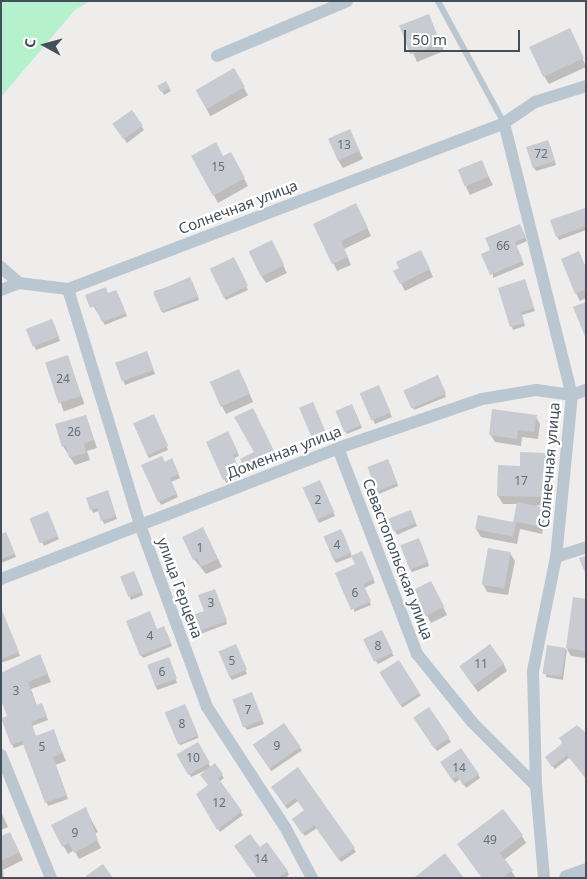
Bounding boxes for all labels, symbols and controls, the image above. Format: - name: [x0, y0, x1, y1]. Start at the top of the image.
- north arrow: [20, 20, 70, 70]
- scale bar: [407, 20, 523, 52]
- text: 50 m: [412, 29, 447, 49]
- text: С: [20, 37, 40, 49]
- house number: 13: [337, 138, 351, 152]
- house number: 72: [534, 147, 548, 161]
- house number: 15: [211, 160, 225, 174]
- street label: Солнечная улица: [176, 176, 300, 238]
- house number: 66: [496, 239, 510, 253]
- house number: 24: [56, 372, 70, 386]
- street label: Солнечная улица: [535, 401, 563, 529]
- street label: Доменная улица: [224, 422, 344, 482]
- house number: 26: [67, 425, 81, 439]
- house number: 17: [514, 474, 528, 488]
- street label: Севастопольская улица: [359, 476, 437, 642]
- house number: 2: [315, 493, 321, 507]
- street label: улица Герцена: [153, 535, 207, 641]
- house number: 4: [334, 538, 340, 552]
- house number: 1: [197, 541, 203, 555]
- house number: 6: [352, 586, 358, 600]
- house number: 3: [208, 596, 214, 610]
- house number: 4: [147, 629, 153, 643]
- house number: 8: [375, 639, 381, 653]
- house number: 5: [229, 654, 235, 668]
- house number: 11: [474, 657, 488, 671]
- house number: 6: [159, 665, 165, 679]
- house number: 3: [13, 684, 19, 698]
- house number: 7: [245, 703, 251, 717]
- house number: 8: [179, 717, 185, 731]
- house number: 9: [274, 739, 280, 753]
- house number: 5: [39, 740, 45, 754]
- house number: 10: [186, 751, 200, 765]
- house number: 14: [452, 761, 466, 775]
- house number: 12: [212, 796, 226, 810]
- house number: 9: [72, 826, 78, 840]
- house number: 49: [483, 833, 497, 847]
- house number: 14: [254, 852, 268, 866]

